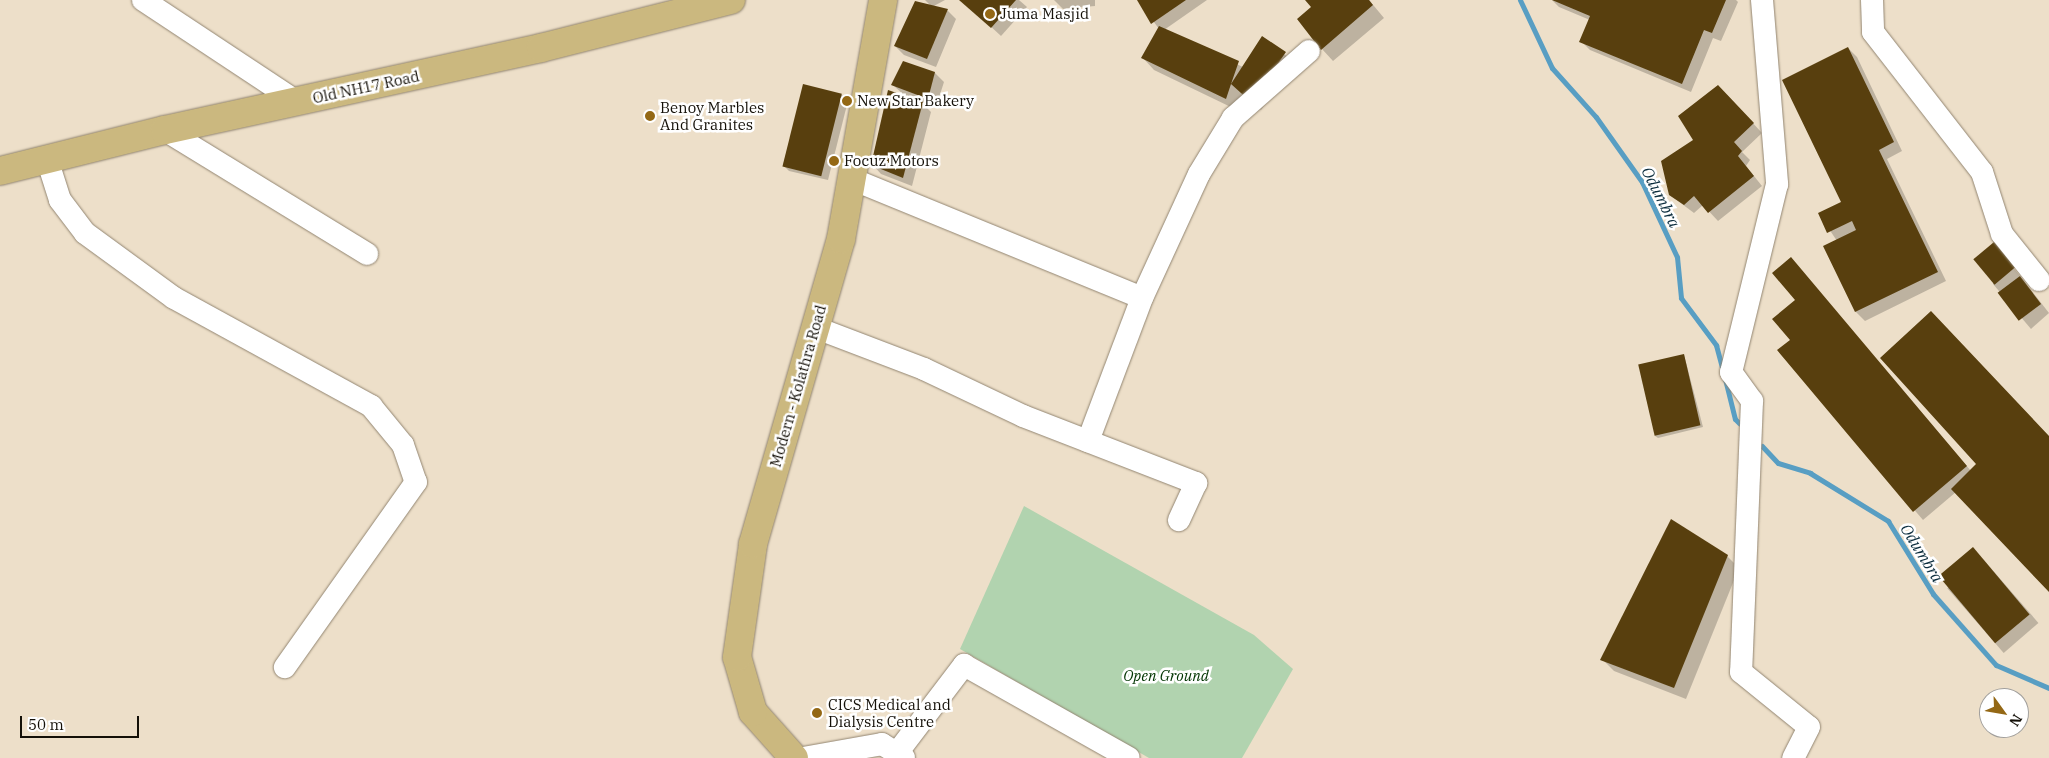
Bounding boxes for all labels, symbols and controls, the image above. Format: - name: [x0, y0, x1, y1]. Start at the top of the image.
- place label: Juma Masjid: [1000, 5, 1089, 23]
- marker: Juma Masjid: [984, 8, 996, 20]
- street label: Old NH17 Road: [311, 67, 421, 107]
- place label: New Star Bakery: [857, 92, 974, 110]
- marker: New Star Bakery: [841, 95, 853, 107]
- place label: Benoy Marbles And Granites: [660, 98, 764, 133]
- marker: Benoy Marbles And Granites: [644, 110, 656, 122]
- place label: Focuz Motors: [844, 152, 939, 170]
- marker: Focuz Motors: [828, 155, 840, 167]
- water label: Odumbra: [1638, 163, 1684, 231]
- street label: Modern - Kolathra Road: [766, 303, 830, 469]
- water label: Odumbra: [1896, 520, 1948, 586]
- park label: Open Ground: [1123, 667, 1209, 685]
- north arrow: [1979, 688, 2029, 738]
- place label: CICS Medical and Dialysis Centre: [828, 695, 951, 730]
- scale bar: [22, 706, 141, 738]
- marker: CICS Medical and Dialysis Centre: [810, 706, 824, 720]
- text: N: [2005, 711, 2026, 730]
- text: 50 m: [28, 715, 64, 734]

